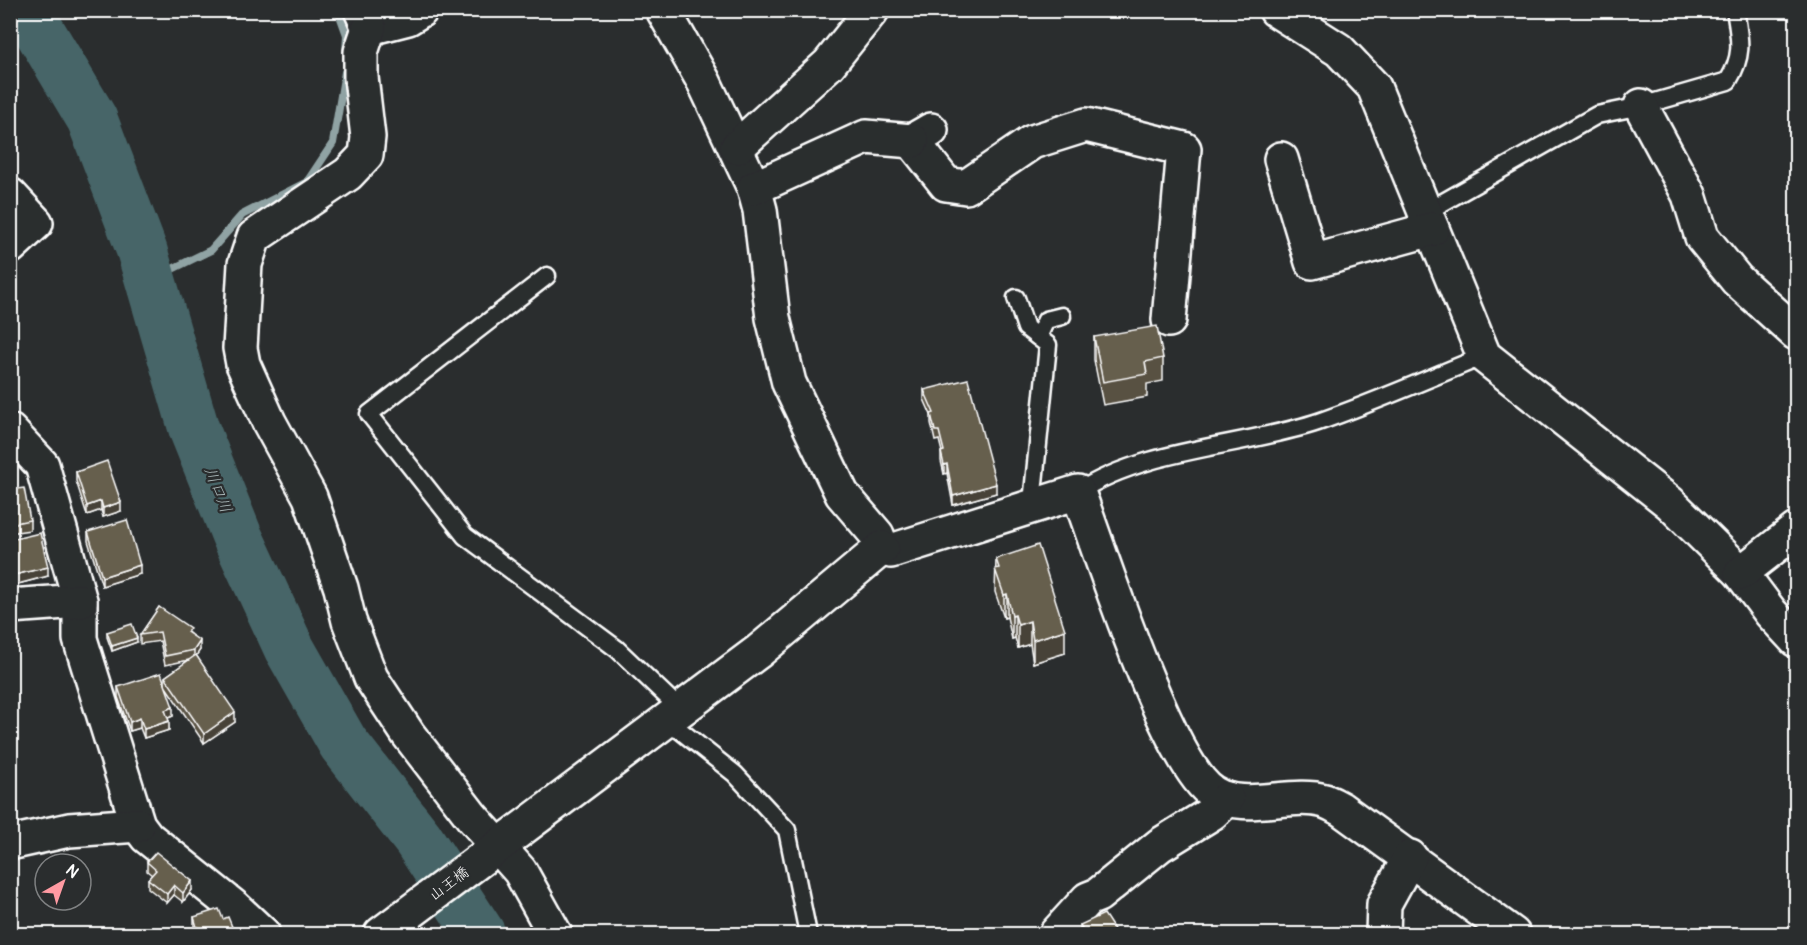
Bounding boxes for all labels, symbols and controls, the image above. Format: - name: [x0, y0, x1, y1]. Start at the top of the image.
- water label: 川口川: [200, 464, 236, 516]
- north arrow: [33, 852, 93, 912]
- text: N: [61, 860, 83, 883]
- street label: 山王橋: [425, 863, 473, 905]

